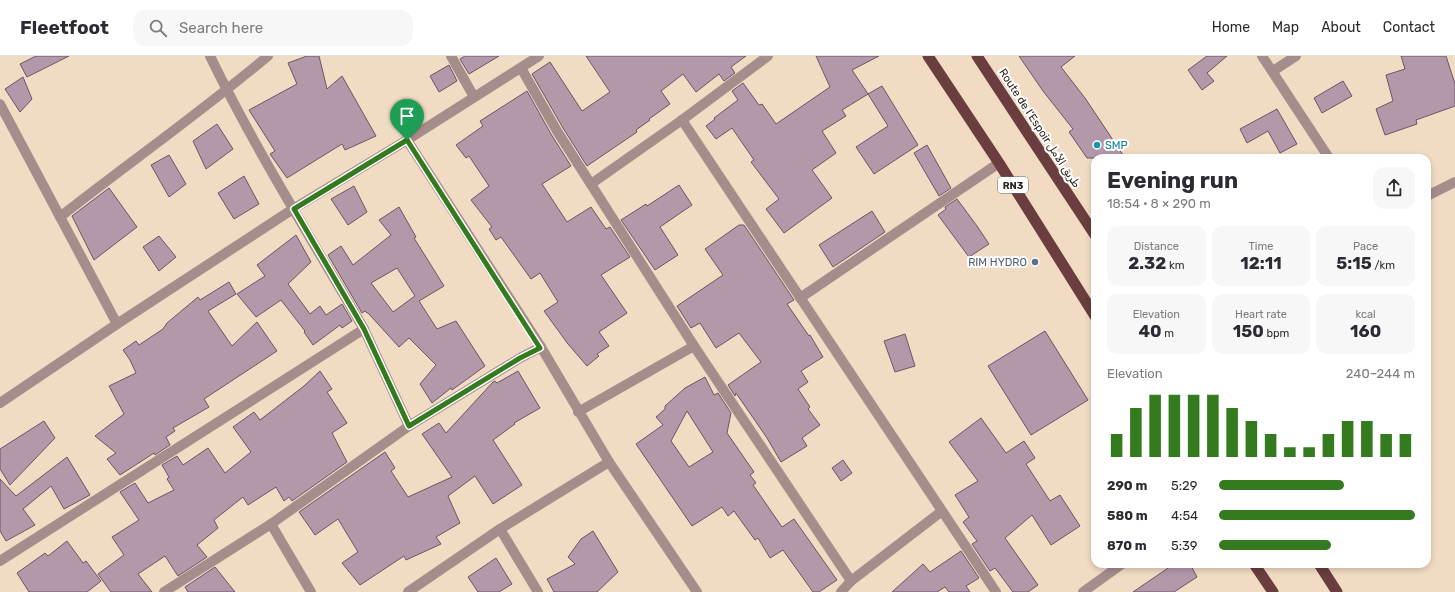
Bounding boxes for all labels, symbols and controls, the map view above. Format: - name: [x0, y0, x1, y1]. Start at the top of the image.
- search box: [133, 10, 413, 46]
- text: Fleetfoot: [20, 16, 109, 39]
- icon: search: [147, 17, 169, 39]
- text: Search here: [179, 19, 263, 37]
- text: Home: [1212, 19, 1250, 36]
- text: Map: [1272, 19, 1299, 36]
- text: About: [1321, 19, 1361, 36]
- text: Contact: [1383, 19, 1435, 36]
- street label: Route de l’Espoir طريق الأمل: [995, 66, 1083, 191]
- pin: [390, 99, 424, 140]
- icon: arrive: [396, 105, 418, 127]
- place label: SMP: [1105, 139, 1128, 152]
- marker: SMP: [1092, 140, 1102, 150]
- text: Evening run: [1107, 167, 1238, 194]
- button: share: [1373, 167, 1415, 209]
- road number: RN3: [998, 177, 1028, 193]
- text: 18:54 · 8 × 290 m: [1107, 196, 1211, 211]
- text: Distance: [1134, 240, 1179, 253]
- text: Time: [1249, 240, 1273, 253]
- text: Pace: [1353, 240, 1378, 253]
- text: 2.32: [1128, 253, 1166, 273]
- text: 12:11: [1240, 253, 1282, 273]
- text: 5:15: [1336, 253, 1372, 273]
- place label: RIM HYDRO: [968, 256, 1027, 269]
- marker: RIM HYDRO: [1030, 257, 1040, 267]
- text: km: [1166, 259, 1184, 272]
- text: /km: [1372, 259, 1395, 272]
- text: Elevation: [1133, 308, 1180, 321]
- text: Heart rate: [1235, 308, 1287, 321]
- text: kcal: [1356, 308, 1376, 321]
- text: 40: [1139, 321, 1162, 341]
- text: 150: [1233, 321, 1264, 341]
- text: 160: [1350, 321, 1381, 341]
- text: m: [1162, 327, 1174, 340]
- text: bpm: [1264, 327, 1289, 340]
- text: Elevation: [1107, 366, 1163, 381]
- text: 240–244 m: [1346, 366, 1415, 381]
- text: 290 m: [1107, 478, 1147, 493]
- text: 5:29: [1171, 478, 1197, 493]
- text: 580 m: [1107, 508, 1148, 523]
- text: 4:54: [1171, 508, 1198, 523]
- text: 870 m: [1107, 538, 1147, 553]
- text: 5:39: [1171, 538, 1198, 553]

